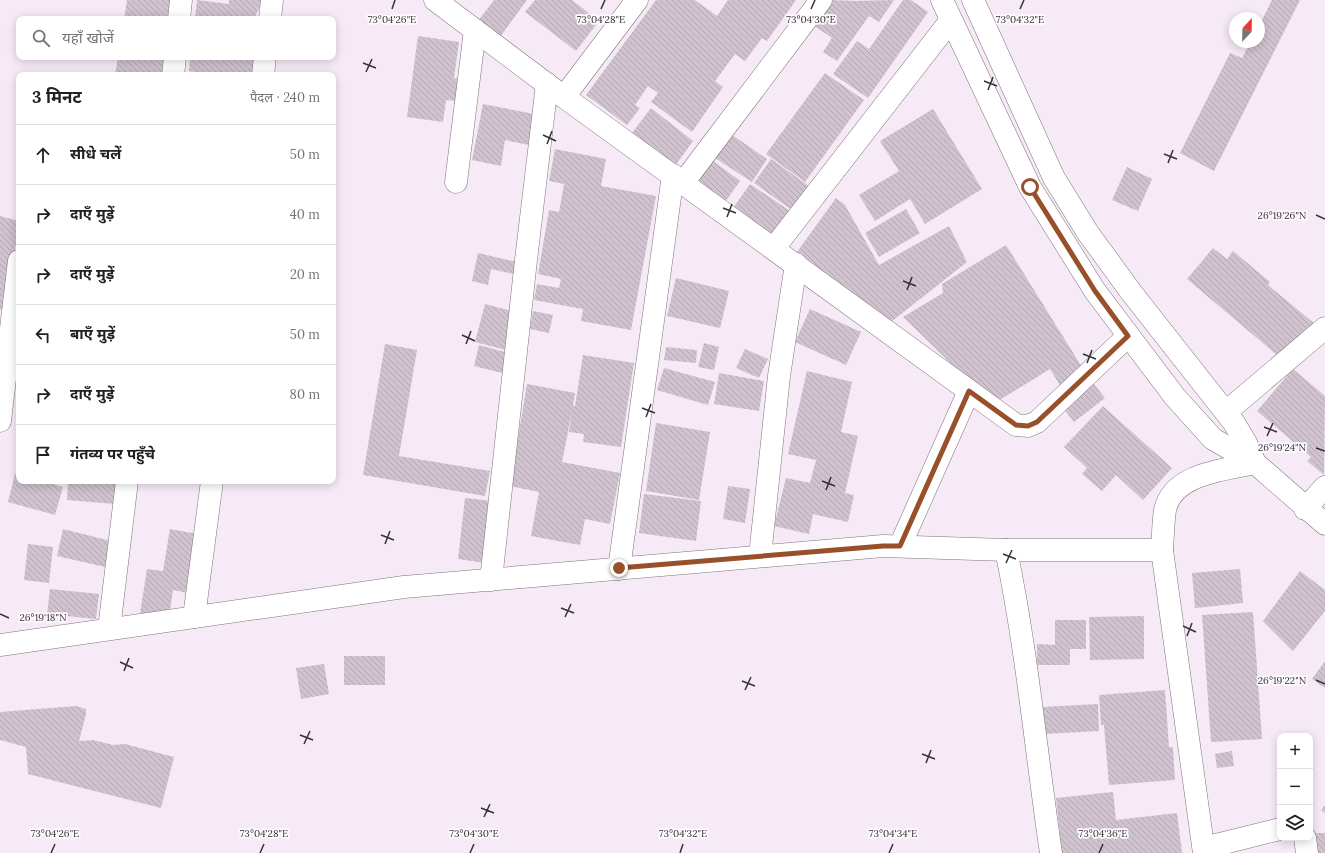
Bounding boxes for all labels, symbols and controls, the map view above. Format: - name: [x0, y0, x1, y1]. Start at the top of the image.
- north arrow: [1229, 12, 1265, 48]
- text: 73°04'26"E: [368, 13, 416, 26]
- text: 73°04'28"E: [577, 13, 625, 26]
- text: 73°04'30"E: [786, 13, 836, 26]
- text: 73°04'32"E: [996, 13, 1044, 26]
- search box: [16, 16, 336, 60]
- icon: search: [30, 27, 52, 49]
- text: यहाँ खोजें: [62, 28, 114, 47]
- text: 3 मिनट: [32, 86, 82, 108]
- text: पैदल · 240 m: [250, 89, 320, 106]
- icon: ahead: [32, 144, 54, 166]
- text: सीधे चलें: [70, 144, 121, 163]
- text: 50 m: [290, 146, 320, 163]
- route start: [1021, 178, 1039, 196]
- icon: right: [32, 204, 54, 226]
- text: दाएँ मुड़ें: [70, 204, 114, 223]
- text: 40 m: [290, 206, 320, 223]
- text: 26°19'26"N: [1258, 209, 1307, 222]
- icon: right: [32, 264, 54, 286]
- text: दाएँ मुड़ें: [70, 264, 114, 283]
- text: 20 m: [290, 266, 320, 283]
- icon: left: [32, 324, 54, 346]
- text: बाएँ मुड़ें: [70, 324, 115, 343]
- text: 50 m: [290, 326, 320, 343]
- icon: right: [32, 384, 54, 406]
- text: दाएँ मुड़ें: [70, 384, 114, 403]
- text: 80 m: [290, 386, 320, 403]
- text: 26°19'24"N: [1258, 441, 1306, 454]
- icon: arrive: [32, 444, 54, 466]
- text: गंतव्य पर पहुँचे: [70, 444, 155, 463]
- route end: [610, 559, 628, 577]
- text: 26°19'18"N: [19, 611, 67, 624]
- text: 26°19'22"N: [1258, 674, 1307, 687]
- map controls: [1277, 733, 1313, 841]
- button: +: [1277, 733, 1313, 769]
- button: −: [1277, 769, 1313, 805]
- button: layers: [1277, 805, 1313, 841]
- text: 73°04'26"E: [31, 827, 79, 840]
- text: 73°04'28"E: [240, 827, 288, 840]
- text: 73°04'30"E: [449, 827, 499, 840]
- text: 73°04'32"E: [659, 827, 707, 840]
- text: 73°04'34"E: [869, 827, 917, 840]
- text: 73°04'36"E: [1079, 827, 1127, 840]

